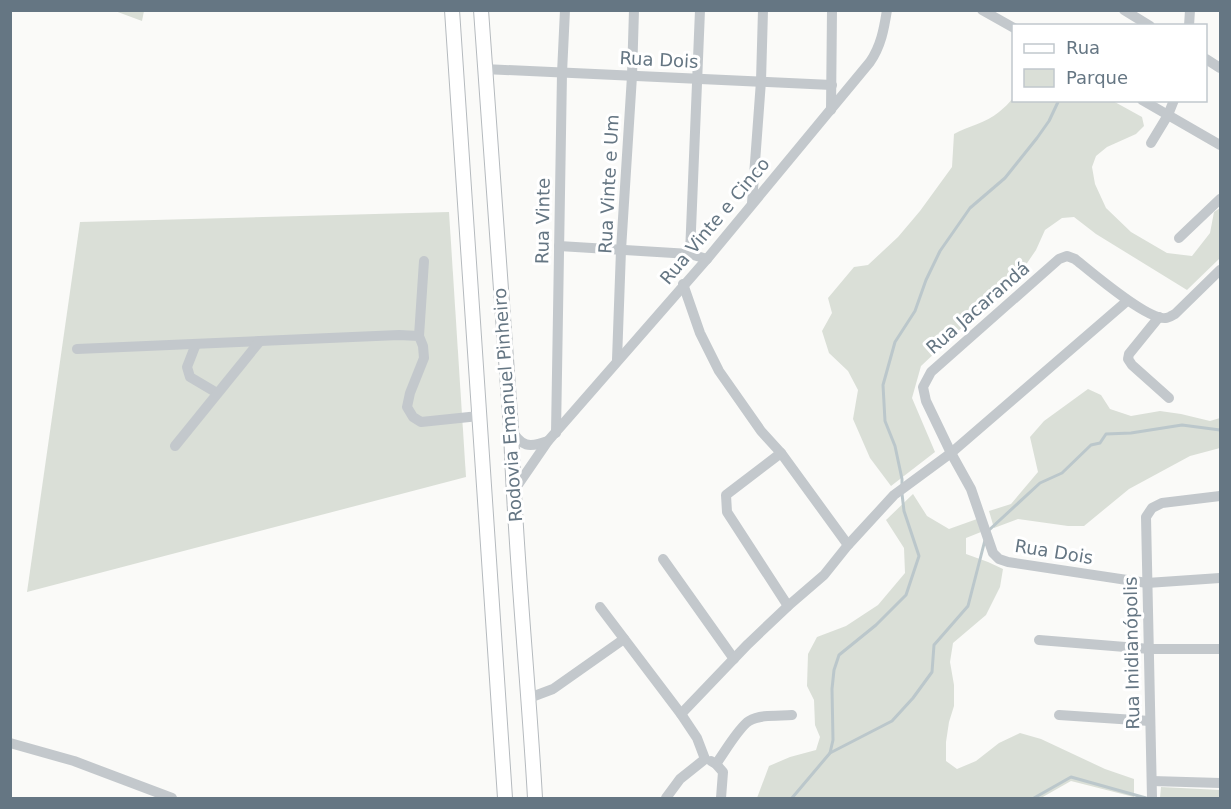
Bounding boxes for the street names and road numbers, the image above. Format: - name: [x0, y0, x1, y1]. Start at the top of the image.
- street label: Rua Dois: [619, 47, 699, 72]
- street label: Rua Vinte e Um: [594, 114, 623, 254]
- street label: Rua Vinte e Cinco: [656, 153, 774, 288]
- street label: Rua Vinte: [531, 178, 554, 264]
- street label: Rua Jacarandá: [922, 257, 1033, 358]
- street label: Rodovia Emanuel Pinheiro: [489, 287, 526, 523]
- street label: Rua Dois: [1013, 535, 1095, 568]
- street label: Rua Inidianópolis: [1120, 576, 1143, 730]

